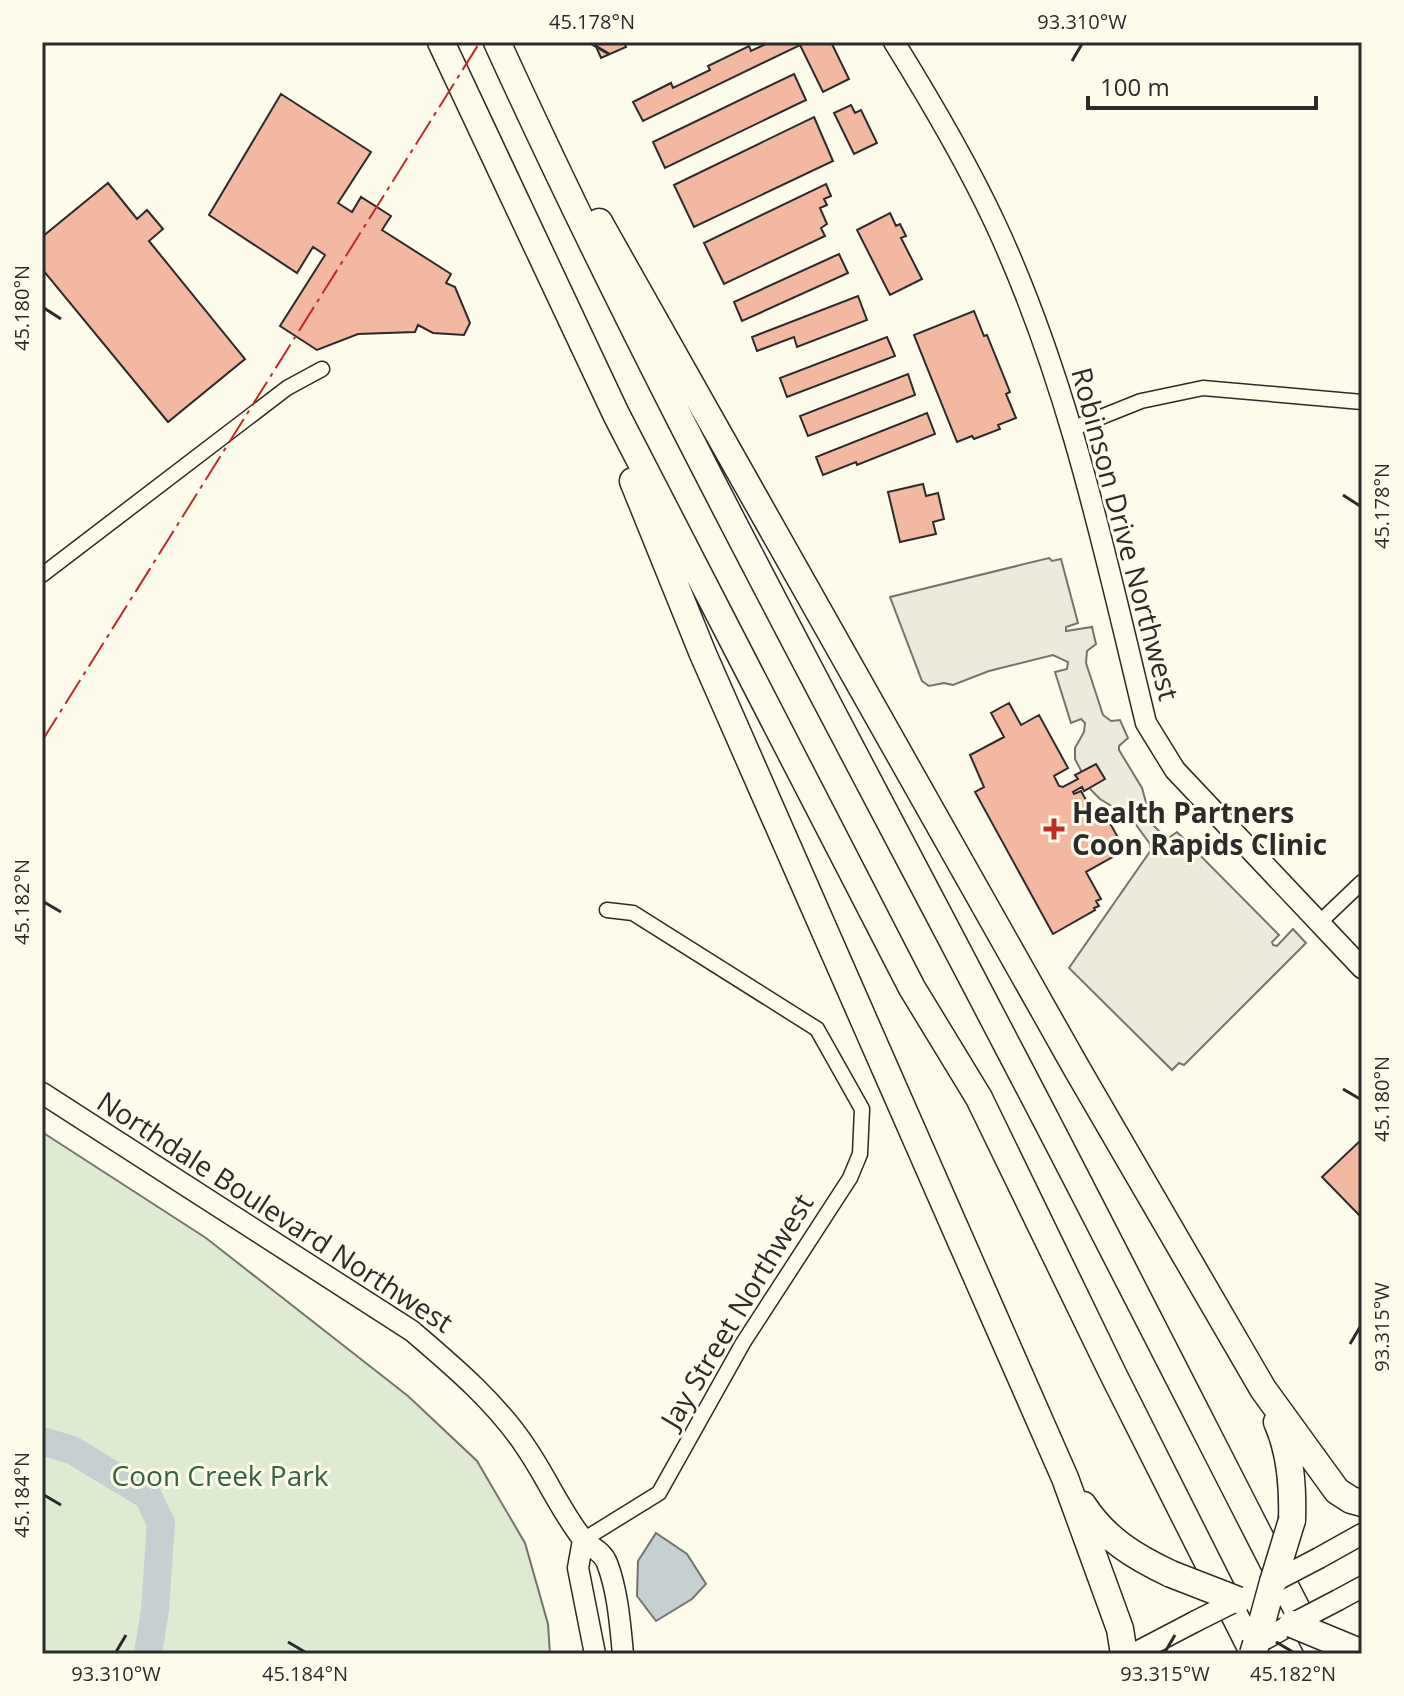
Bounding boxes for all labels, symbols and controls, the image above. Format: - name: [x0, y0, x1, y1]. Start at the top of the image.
- text: 45.178°N: [549, 8, 635, 35]
- text: 93.310°W: [1037, 8, 1127, 35]
- scale bar: [1088, 60, 1316, 110]
- text: 100 m: [1100, 70, 1170, 103]
- text: 45.180°N: [8, 265, 35, 351]
- street label: Robinson Drive Northwest: [1063, 363, 1189, 704]
- text: 45.178°N: [1368, 463, 1395, 549]
- place label: Health Partners Coon Rapids Clinic: [1072, 793, 1327, 863]
- marker: Health Partners Coon Rapids Clinic: [1043, 818, 1065, 840]
- text: 45.182°N: [8, 859, 35, 945]
- text: 45.180°N: [1368, 1056, 1395, 1142]
- street label: Northdale Boulevard Northwest: [90, 1082, 461, 1341]
- street label: Jay Street Northwest: [650, 1186, 821, 1437]
- text: 93.315°W: [1368, 1282, 1395, 1372]
- text: 45.184°N: [8, 1452, 35, 1538]
- park label: Coon Creek Park: [112, 1456, 329, 1494]
- text: 93.310°W: [71, 1660, 161, 1687]
- text: 45.184°N: [262, 1660, 348, 1687]
- text: 93.315°W: [1120, 1660, 1210, 1687]
- text: 45.182°N: [1250, 1660, 1336, 1687]

